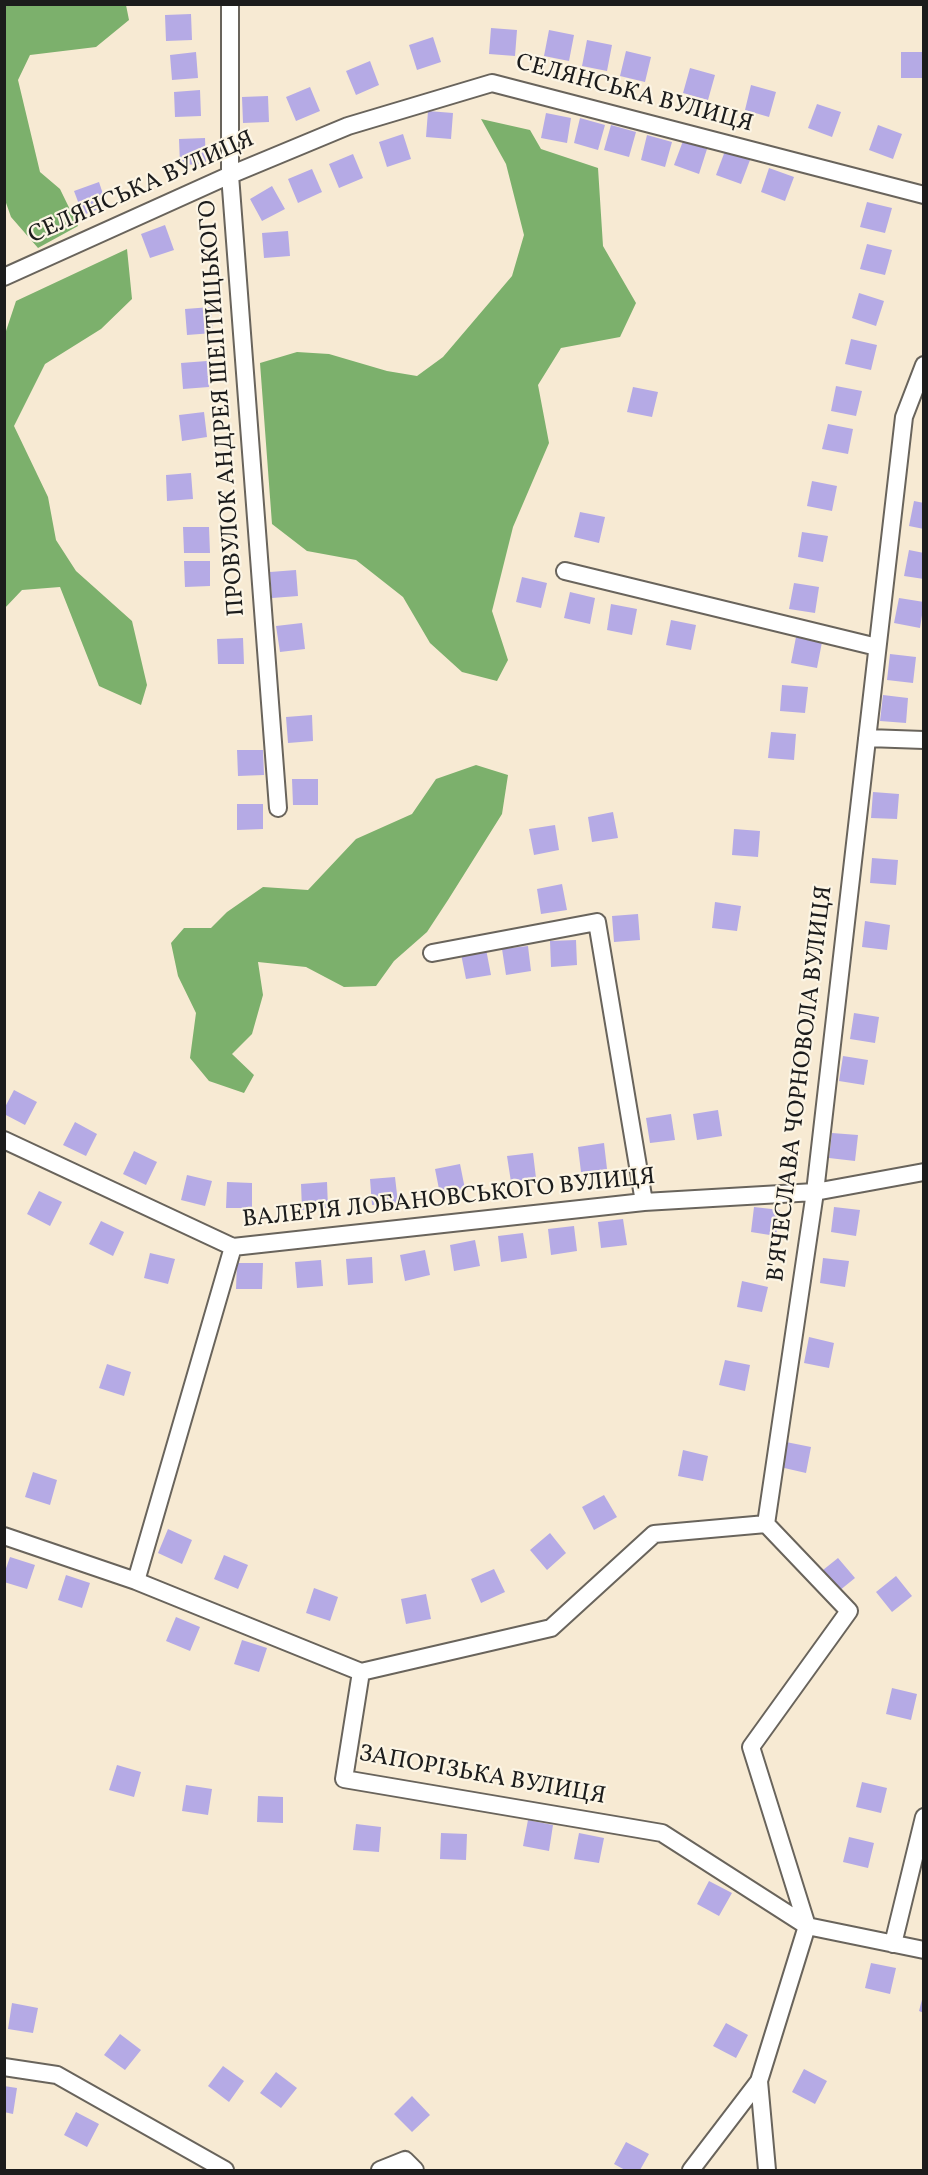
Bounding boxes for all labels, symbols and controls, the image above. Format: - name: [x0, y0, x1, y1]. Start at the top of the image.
- street label: СЕЛЯНСЬКА ВУЛИЦЯ: [512, 49, 756, 141]
- street label: СЕЛЯНСЬКА ВУЛИЦЯ: [25, 126, 259, 252]
- street label: ПРОВУЛОК АНДРЕЯ ШЕПТИЦЬКОГО: [195, 199, 253, 617]
- street label: В'ЯЧЕСЛАВА ЧОРНОВОЛА ВУЛИЦЯ: [763, 884, 841, 1284]
- street label: ВАЛЕРІЯ ЛОБАНОВСЬКОГО ВУЛИЦЯ: [241, 1164, 657, 1236]
- street label: ЗАПОРІЗЬКА ВУЛИЦЯ: [356, 1741, 608, 1813]

